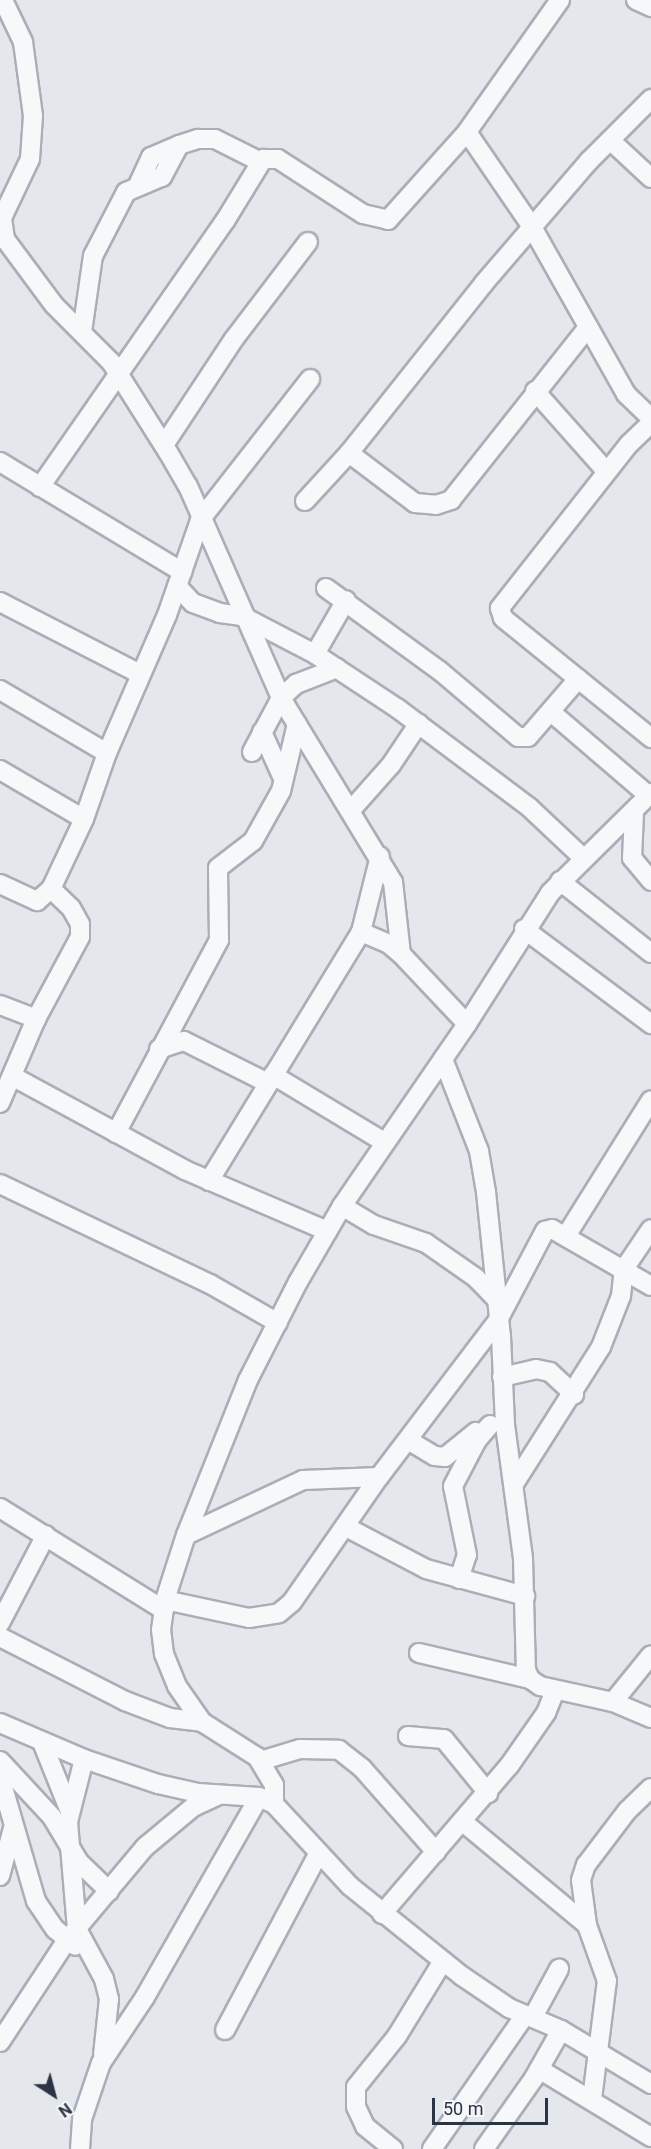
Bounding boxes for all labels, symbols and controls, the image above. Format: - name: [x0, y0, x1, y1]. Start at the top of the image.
- north arrow: [24, 2065, 84, 2125]
- scale bar: [435, 2086, 550, 2124]
- text: 50 m: [443, 2098, 483, 2119]
- text: N: [55, 2099, 75, 2121]

